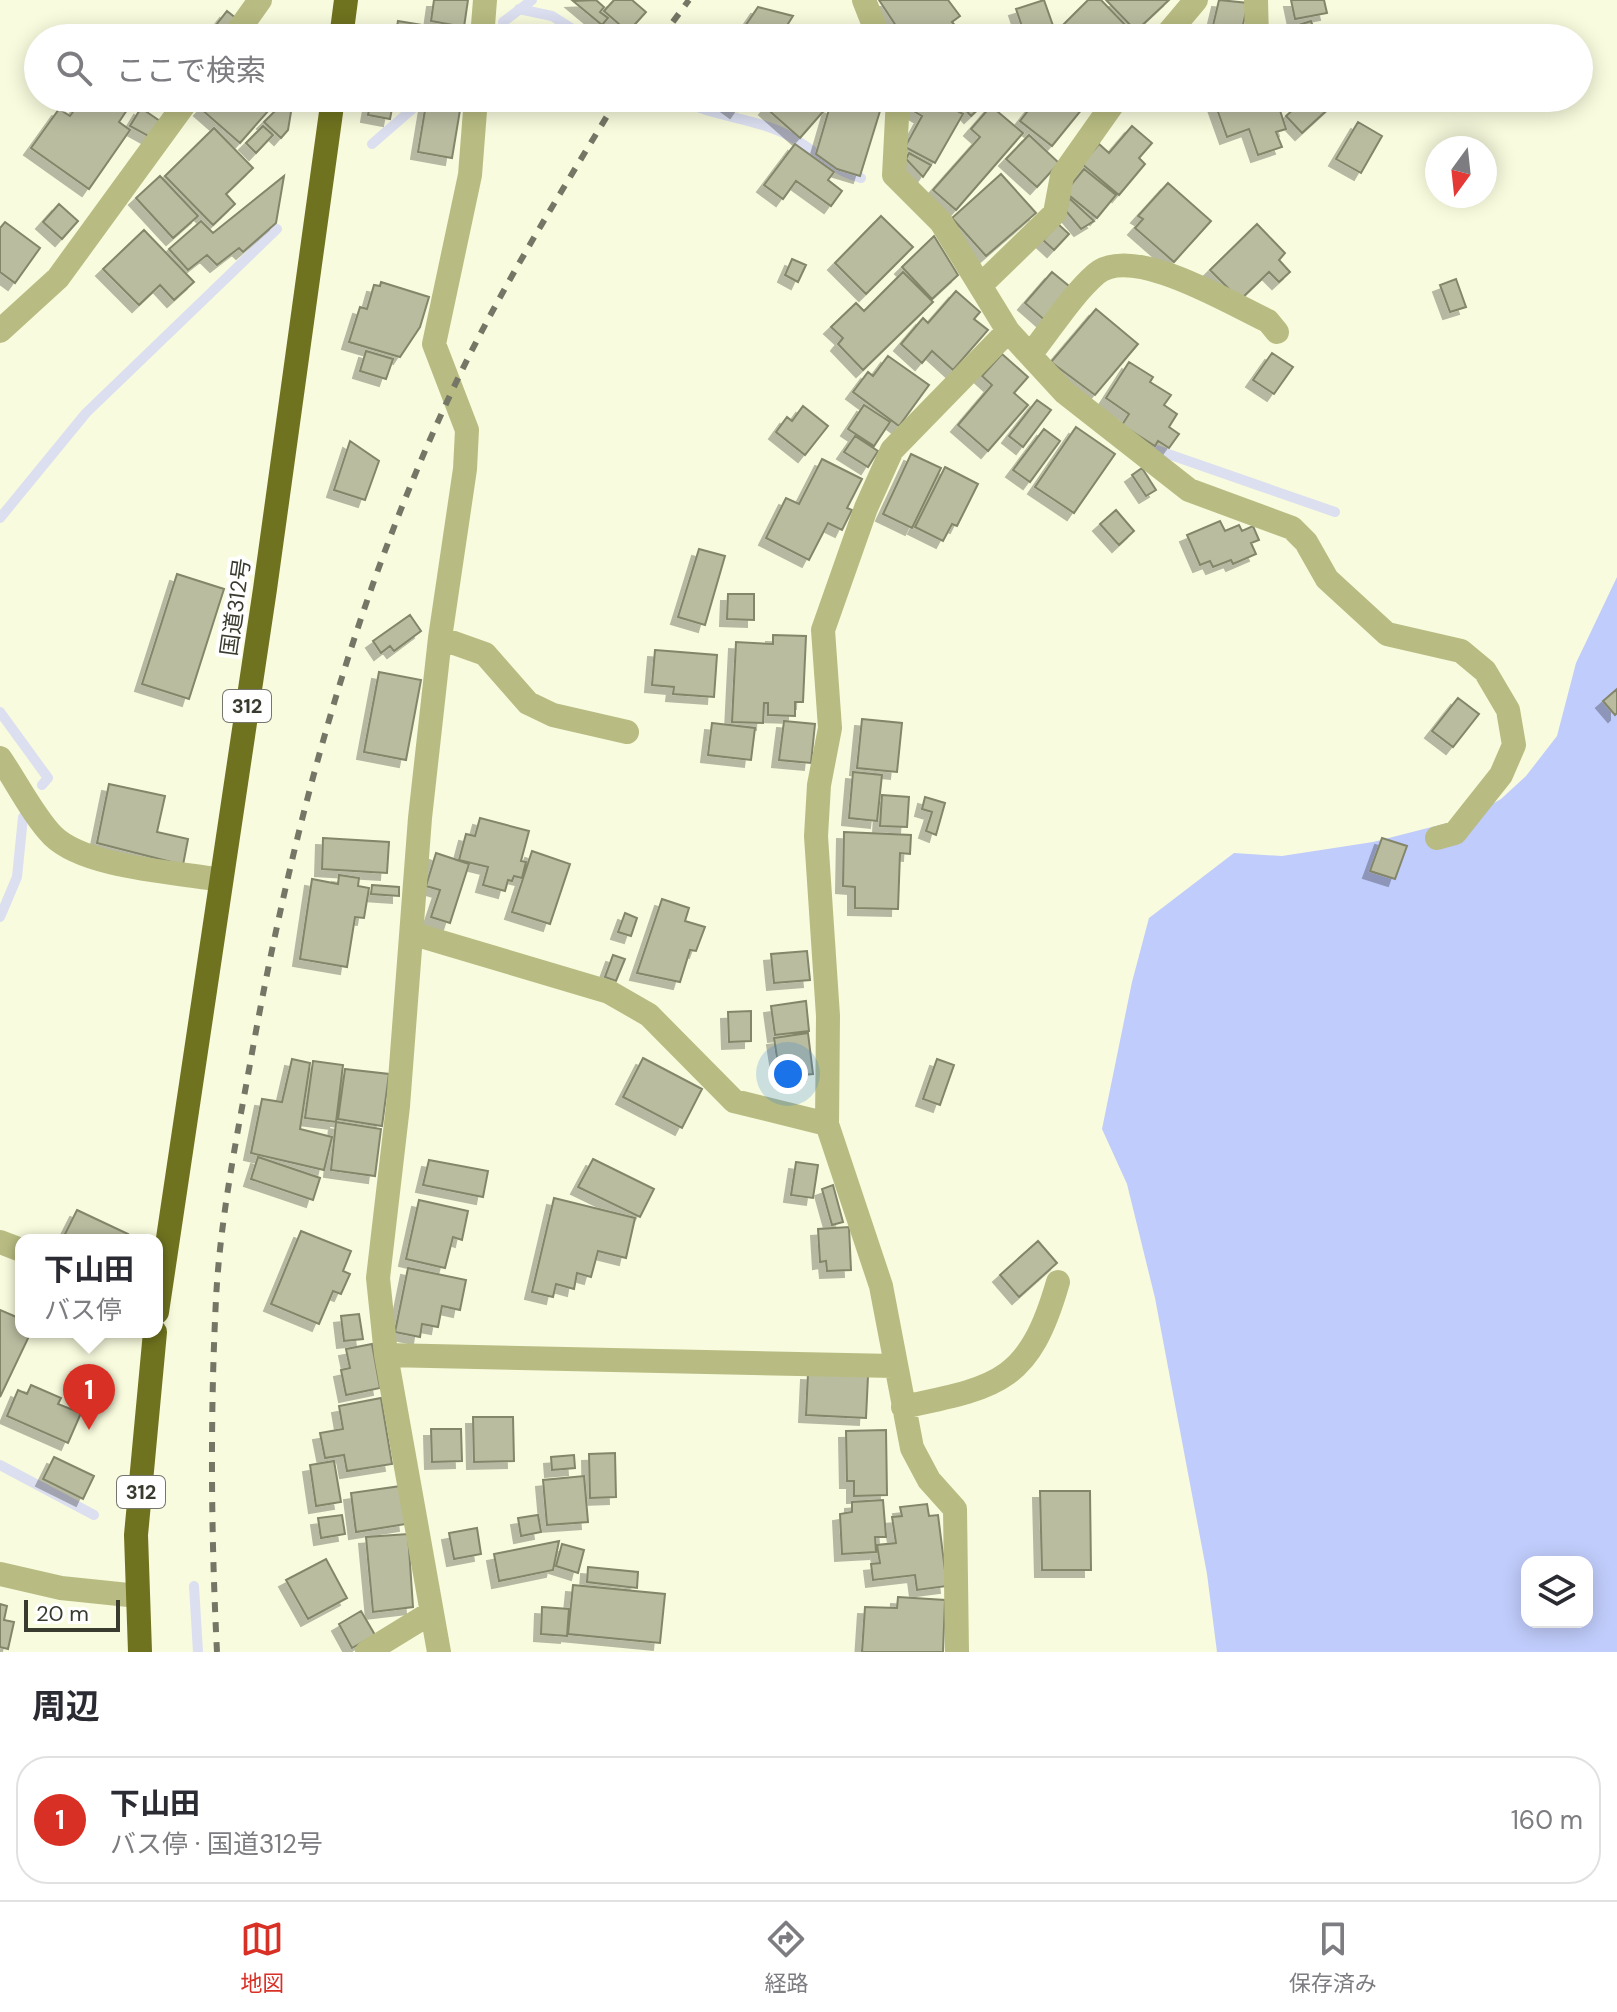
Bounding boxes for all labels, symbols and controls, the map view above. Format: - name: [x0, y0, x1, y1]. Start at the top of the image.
- search box: [24, 24, 1593, 112]
- icon: search: [52, 46, 96, 90]
- text: ここで検索: [116, 51, 266, 90]
- north arrow: [1425, 136, 1497, 208]
- street label: 国道312号: [214, 556, 257, 658]
- road number: 312: [223, 690, 271, 722]
- your location: [768, 1054, 808, 1094]
- popup: [15, 1234, 163, 1338]
- text: 下山田: [44, 1250, 134, 1289]
- text: バス停: [44, 1293, 122, 1327]
- pin: 1: [63, 1364, 115, 1430]
- road number: 312: [117, 1476, 165, 1508]
- map controls: [1521, 1556, 1593, 1628]
- button: layers: [1521, 1556, 1593, 1628]
- scale bar: [24, 1596, 120, 1632]
- text: 20 m: [36, 1599, 89, 1628]
- text: 周辺: [32, 1684, 100, 1729]
- text: 下山田: [110, 1784, 200, 1823]
- text: 1: [55, 1803, 65, 1837]
- text: 160 m: [1511, 1803, 1583, 1837]
- text: バス停 · 国道312号: [110, 1827, 323, 1861]
- tab: 地図: [240, 1917, 284, 1998]
- tab: 経路: [764, 1917, 809, 1998]
- tab: 保存済み: [1289, 1917, 1377, 1998]

